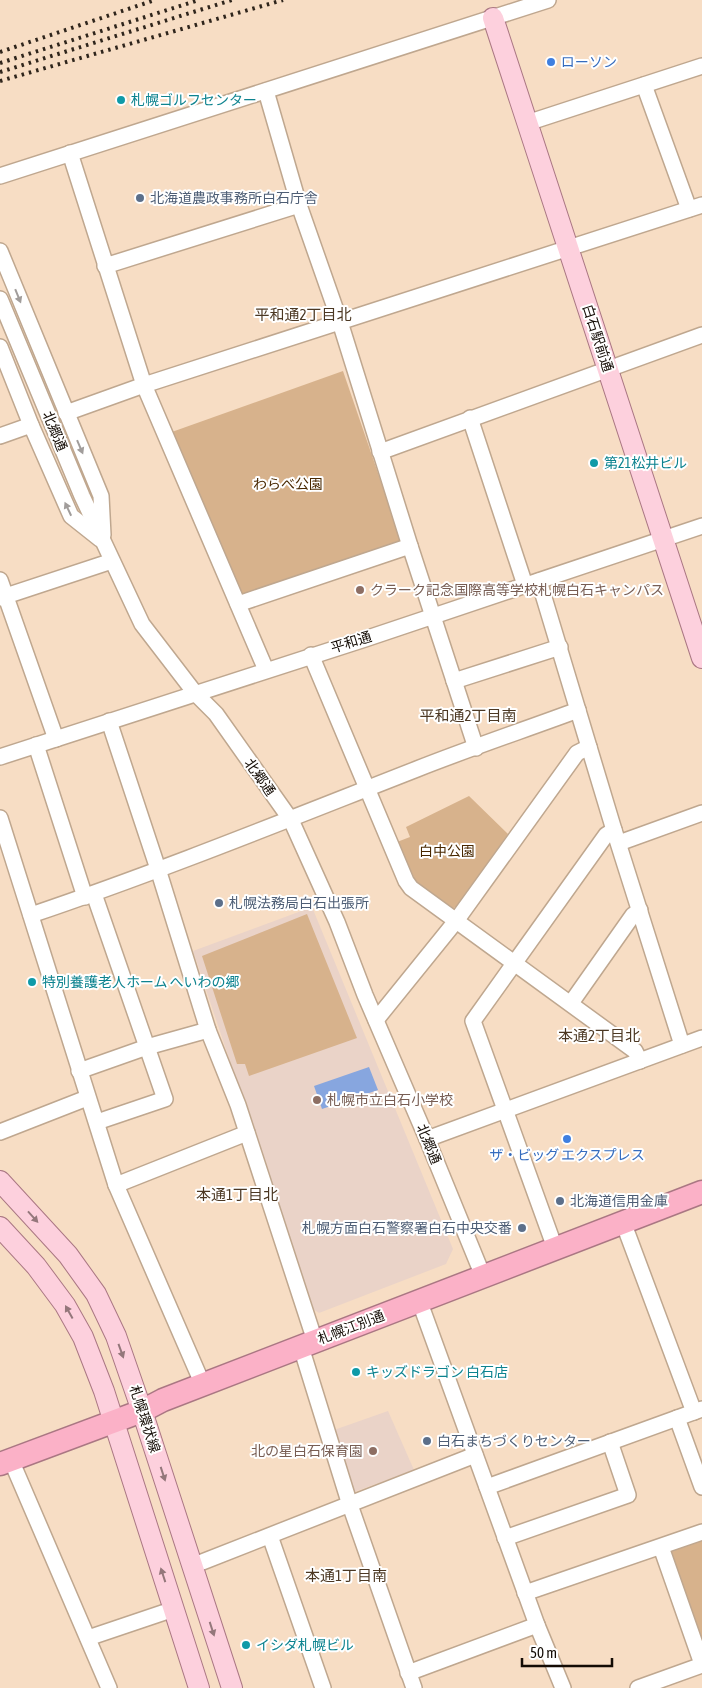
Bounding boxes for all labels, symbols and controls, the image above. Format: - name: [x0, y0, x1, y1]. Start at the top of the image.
- place label: ローソン: [561, 54, 617, 70]
- marker: ローソン: [545, 56, 557, 68]
- place label: 札幌ゴルフセンター: [131, 92, 257, 108]
- marker: 札幌ゴルフセンター: [115, 94, 127, 106]
- place label: 北海道農政事務所白石庁舎: [150, 190, 318, 206]
- marker: 北海道農政事務所白石庁舎: [134, 192, 146, 204]
- one-way arrow: [15, 289, 23, 304]
- street label: 白石駅前通: [580, 302, 616, 374]
- district label: 平和通2丁目北: [254, 306, 352, 323]
- street label: 北郷通: [40, 409, 70, 453]
- one-way arrow: [76, 440, 84, 455]
- place label: 第21松井ビル: [604, 455, 687, 471]
- marker: 第21松井ビル: [588, 457, 600, 469]
- park label: わらべ公園: [253, 476, 323, 492]
- one-way arrow: [64, 502, 72, 516]
- place label: クラーク記念国際高等学校札幌白石キャンパス: [370, 582, 664, 598]
- marker: クラーク記念国際高等学校札幌白石キャンパス: [354, 584, 366, 596]
- street label: 平和通: [329, 628, 373, 656]
- district label: 平和通2丁目南: [419, 707, 517, 724]
- street label: 北郷通: [241, 755, 279, 799]
- park label: 白中公園: [419, 843, 475, 859]
- place label: 札幌法務局白石出張所: [229, 895, 369, 911]
- marker: 札幌法務局白石出張所: [213, 897, 225, 909]
- place label: 特別養護老人ホーム へいわの郷: [42, 974, 240, 990]
- marker: 特別養護老人ホーム へいわの郷: [26, 976, 38, 988]
- district label: 本通2丁目北: [558, 1027, 640, 1044]
- place label: 札幌市立白石小学校: [327, 1092, 453, 1108]
- marker: 札幌市立白石小学校: [311, 1094, 323, 1106]
- street label: 北郷通: [414, 1122, 444, 1166]
- marker: ザ・ビッグ エクスプレス: [561, 1133, 573, 1145]
- place label: ザ・ビッグ エクスプレス: [489, 1147, 645, 1163]
- district label: 本通1丁目北: [196, 1186, 278, 1203]
- place label: 北海道信用金庫: [570, 1193, 668, 1209]
- marker: 北海道信用金庫: [554, 1195, 566, 1207]
- one-way arrow: [27, 1210, 39, 1222]
- place label: 札幌方面白石警察署白石中央交番: [302, 1220, 512, 1236]
- marker: 札幌方面白石警察署白石中央交番: [516, 1222, 528, 1234]
- one-way arrow: [65, 1304, 73, 1319]
- street label: 札幌江別通: [315, 1307, 387, 1347]
- one-way arrow: [118, 1344, 125, 1359]
- place label: キッズドラゴン 白石店: [366, 1364, 508, 1380]
- marker: キッズドラゴン 白石店: [350, 1366, 362, 1378]
- street label: 札幌環状線: [127, 1383, 163, 1455]
- place label: 白石まちづくりセンター: [437, 1433, 591, 1449]
- marker: 白石まちづくりセンター: [421, 1435, 433, 1447]
- place label: 北の星白石保育園: [251, 1443, 363, 1459]
- marker: 北の星白石保育園: [367, 1445, 379, 1457]
- one-way arrow: [159, 1467, 167, 1482]
- one-way arrow: [158, 1567, 166, 1582]
- district label: 本通1丁目南: [305, 1567, 387, 1584]
- one-way arrow: [209, 1621, 217, 1636]
- scale bar: [522, 1636, 612, 1668]
- place label: イシダ札幌ビル: [256, 1637, 354, 1653]
- marker: イシダ札幌ビル: [240, 1639, 252, 1651]
- text: 50 m: [530, 1644, 557, 1661]

